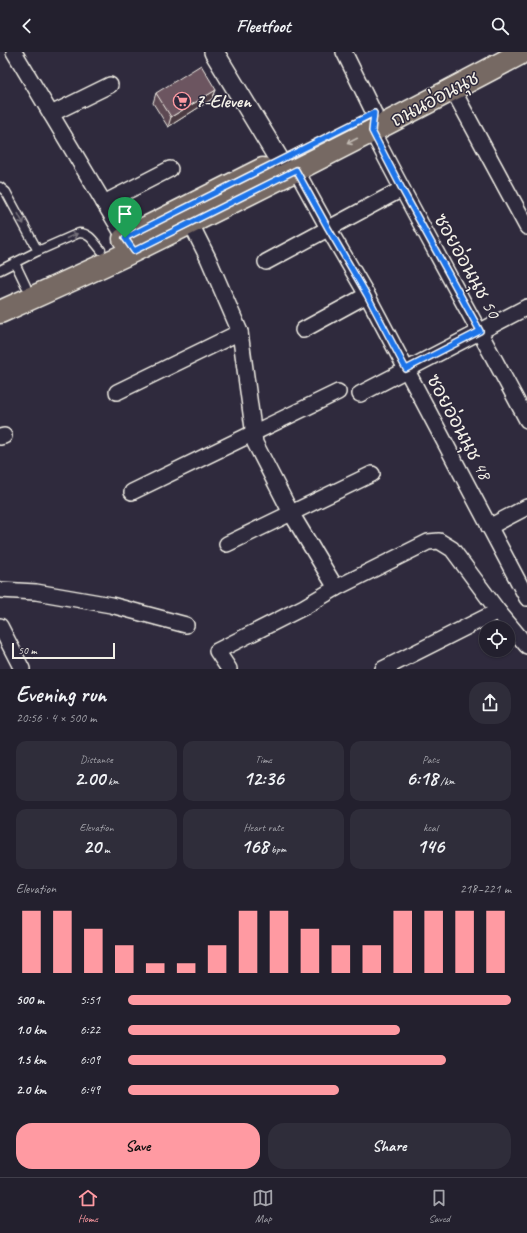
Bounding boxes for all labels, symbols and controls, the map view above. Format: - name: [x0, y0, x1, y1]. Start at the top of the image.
- icon: back: [16, 15, 38, 37]
- text: Fleetfoot: [236, 15, 291, 37]
- icon: search: [489, 15, 511, 37]
- street label: ถนนอ่อนนุช: [387, 66, 484, 134]
- place label: 7-Eleven: [195, 89, 252, 113]
- supermarket icon: 7-Eleven: [172, 91, 192, 111]
- one-way arrow: [347, 138, 359, 146]
- pin: [108, 197, 142, 238]
- icon: arrive: [114, 203, 136, 225]
- street label: ซอยอ่อนนุช 50: [427, 209, 506, 325]
- one-way arrow: [18, 213, 25, 225]
- one-way arrow: [65, 231, 77, 239]
- street label: ซอยอ่อนนุช 48: [419, 370, 498, 487]
- map controls: [479, 621, 515, 657]
- button: locate: [479, 621, 515, 657]
- scale bar: [12, 641, 115, 660]
- text: 50 m: [18, 643, 37, 657]
- text: Evening run: [16, 681, 106, 709]
- button: share: [469, 682, 511, 724]
- text: 20:56 · 4 × 500 m: [16, 710, 97, 726]
- text: Distance: [80, 752, 113, 766]
- text: Time: [255, 752, 272, 766]
- text: Pace: [422, 752, 439, 766]
- text: 2.00: [74, 766, 105, 791]
- text: 12:36: [243, 766, 284, 791]
- text: 6:18: [406, 766, 438, 791]
- text: km: [105, 774, 119, 788]
- text: /km: [438, 774, 455, 788]
- text: Elevation: [80, 820, 113, 834]
- text: Heart rate: [243, 820, 284, 834]
- text: kcal: [423, 820, 438, 834]
- text: 20: [83, 834, 101, 859]
- text: 168: [241, 834, 268, 859]
- text: 146: [417, 834, 444, 859]
- text: m: [101, 842, 110, 856]
- text: bpm: [268, 842, 286, 856]
- text: Elevation: [16, 881, 56, 897]
- text: 218–221 m: [460, 881, 511, 897]
- text: 500 m: [16, 992, 44, 1008]
- text: 5:51: [80, 992, 100, 1008]
- text: 1.0 km: [16, 1022, 46, 1038]
- text: 6:22: [80, 1022, 100, 1038]
- text: 1.5 km: [16, 1052, 46, 1068]
- text: 6:09: [80, 1052, 100, 1068]
- text: 2.0 km: [16, 1082, 46, 1098]
- text: 6:49: [80, 1082, 100, 1098]
- button: Save: [16, 1123, 260, 1169]
- button: Share: [268, 1123, 511, 1169]
- tab: Home: [77, 1187, 99, 1225]
- tab: Map: [252, 1187, 274, 1225]
- tab: Saved: [428, 1187, 450, 1225]

